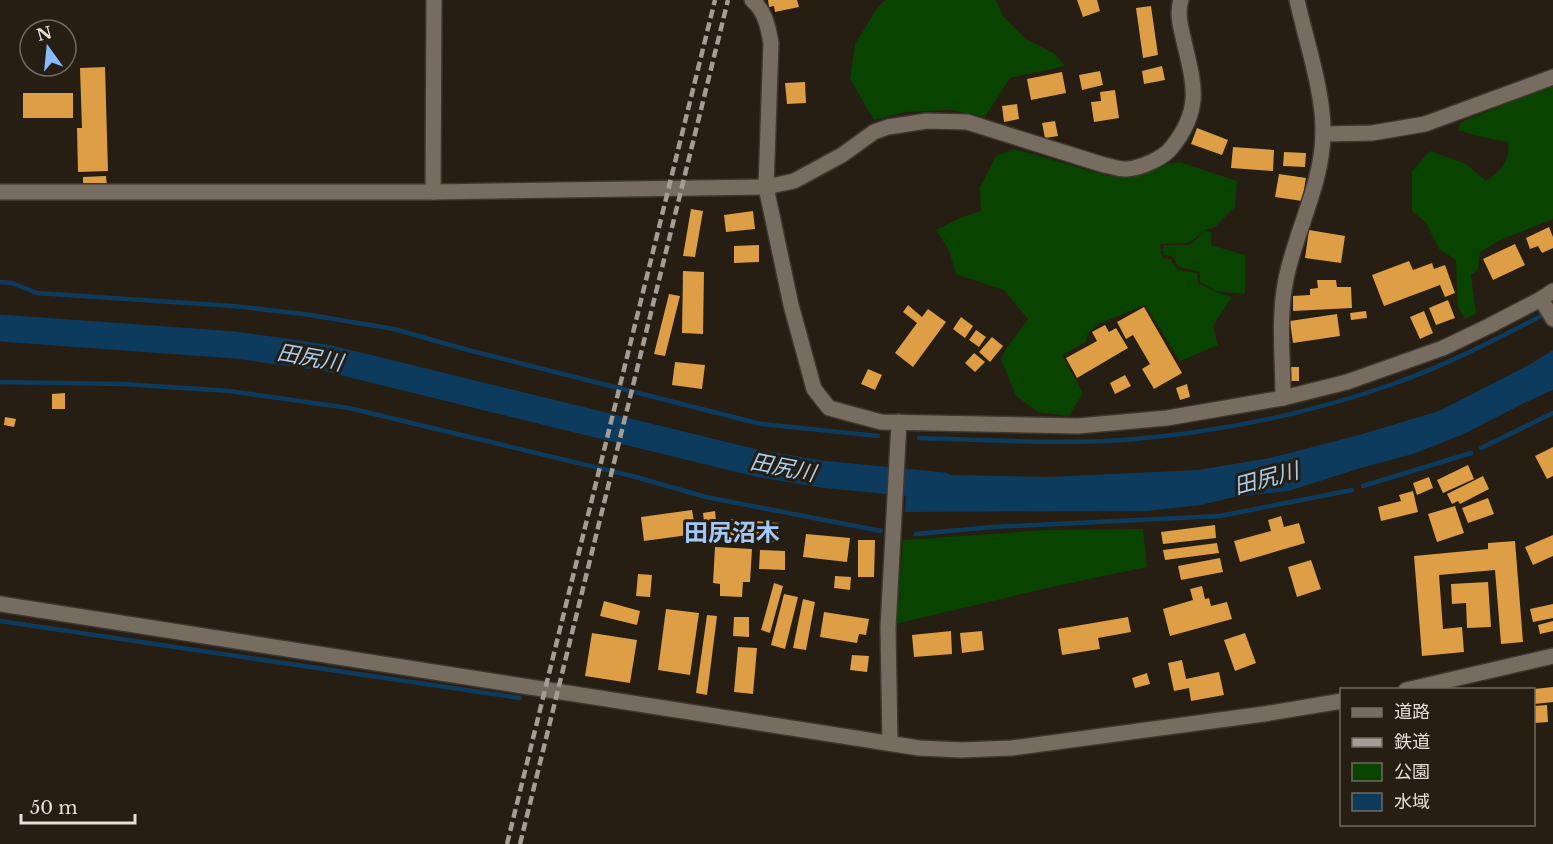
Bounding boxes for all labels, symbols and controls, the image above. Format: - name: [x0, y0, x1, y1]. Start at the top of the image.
- north arrow: [18, 18, 78, 78]
- text: N: [34, 22, 54, 45]
- water label: 田尻川: [275, 338, 347, 377]
- water label: 田尻川: [748, 448, 820, 487]
- water label: 田尻川: [1231, 456, 1303, 500]
- district label: 田尻沼木: [684, 518, 780, 547]
- legend: [1340, 688, 1535, 826]
- text: 道路: [1394, 701, 1430, 723]
- text: 鉄道: [1394, 731, 1430, 753]
- text: 公園: [1394, 761, 1430, 783]
- scale bar: [21, 787, 135, 825]
- text: 水域: [1394, 791, 1430, 813]
- text: 50 m: [30, 797, 78, 819]

